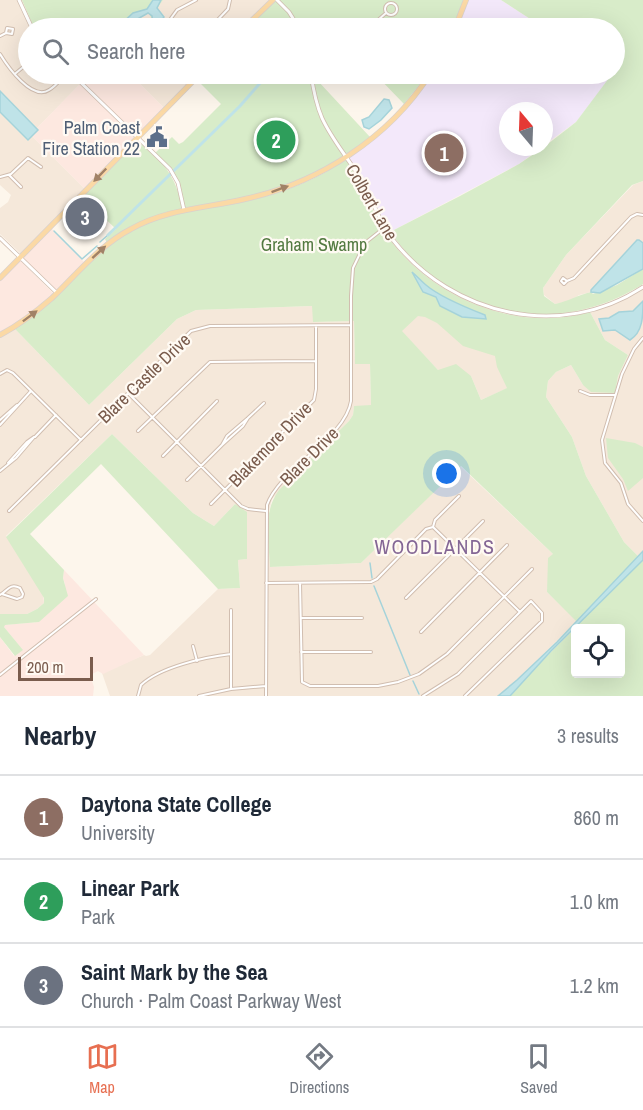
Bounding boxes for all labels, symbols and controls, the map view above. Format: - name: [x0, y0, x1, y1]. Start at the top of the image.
- search box: [18, 18, 625, 84]
- icon: search: [39, 35, 72, 68]
- text: Search here: [87, 36, 185, 66]
- north arrow: [499, 102, 553, 156]
- place label: Palm Coast Fire Station 22: [42, 115, 140, 161]
- pin: 2: [256, 118, 296, 162]
- public building icon: Palm Coast Fire Station 22: [145, 125, 169, 149]
- pin: 1: [424, 130, 464, 176]
- street label: Colbert Lane: [340, 159, 404, 245]
- one-way arrow: [94, 168, 108, 182]
- one-way arrow: [271, 183, 289, 193]
- pin: 3: [66, 194, 104, 240]
- park label: Graham Swamp: [261, 232, 367, 257]
- one-way arrow: [91, 245, 106, 259]
- one-way arrow: [21, 310, 37, 322]
- street label: Blare Castle Drive: [92, 327, 196, 429]
- street label: Blakemore Drive: [223, 396, 317, 492]
- street label: Blare Drive: [274, 421, 344, 491]
- your location: [432, 459, 461, 488]
- district label: WOODLANDS: [374, 533, 496, 560]
- map controls: [571, 624, 625, 678]
- button: locate: [571, 624, 625, 678]
- scale bar: [18, 654, 93, 682]
- text: 200 m: [27, 656, 63, 678]
- text: Nearby: [24, 718, 96, 753]
- text: 3 results: [557, 722, 619, 749]
- text: Daytona State College: [81, 789, 271, 819]
- text: 1: [39, 804, 48, 831]
- text: 860 m: [573, 804, 619, 831]
- text: University: [81, 819, 155, 846]
- text: Linear Park: [81, 873, 179, 903]
- text: 2: [39, 888, 48, 915]
- text: 1.0 km: [570, 888, 619, 915]
- text: Park: [81, 903, 115, 930]
- text: Saint Mark by the Sea: [81, 957, 268, 987]
- text: 3: [39, 972, 48, 999]
- text: 1.2 km: [570, 972, 619, 999]
- text: Church · Palm Coast Parkway West: [81, 987, 341, 1014]
- tab: Map: [86, 1040, 119, 1098]
- tab: Directions: [290, 1040, 349, 1098]
- tab: Saved: [520, 1040, 558, 1098]

